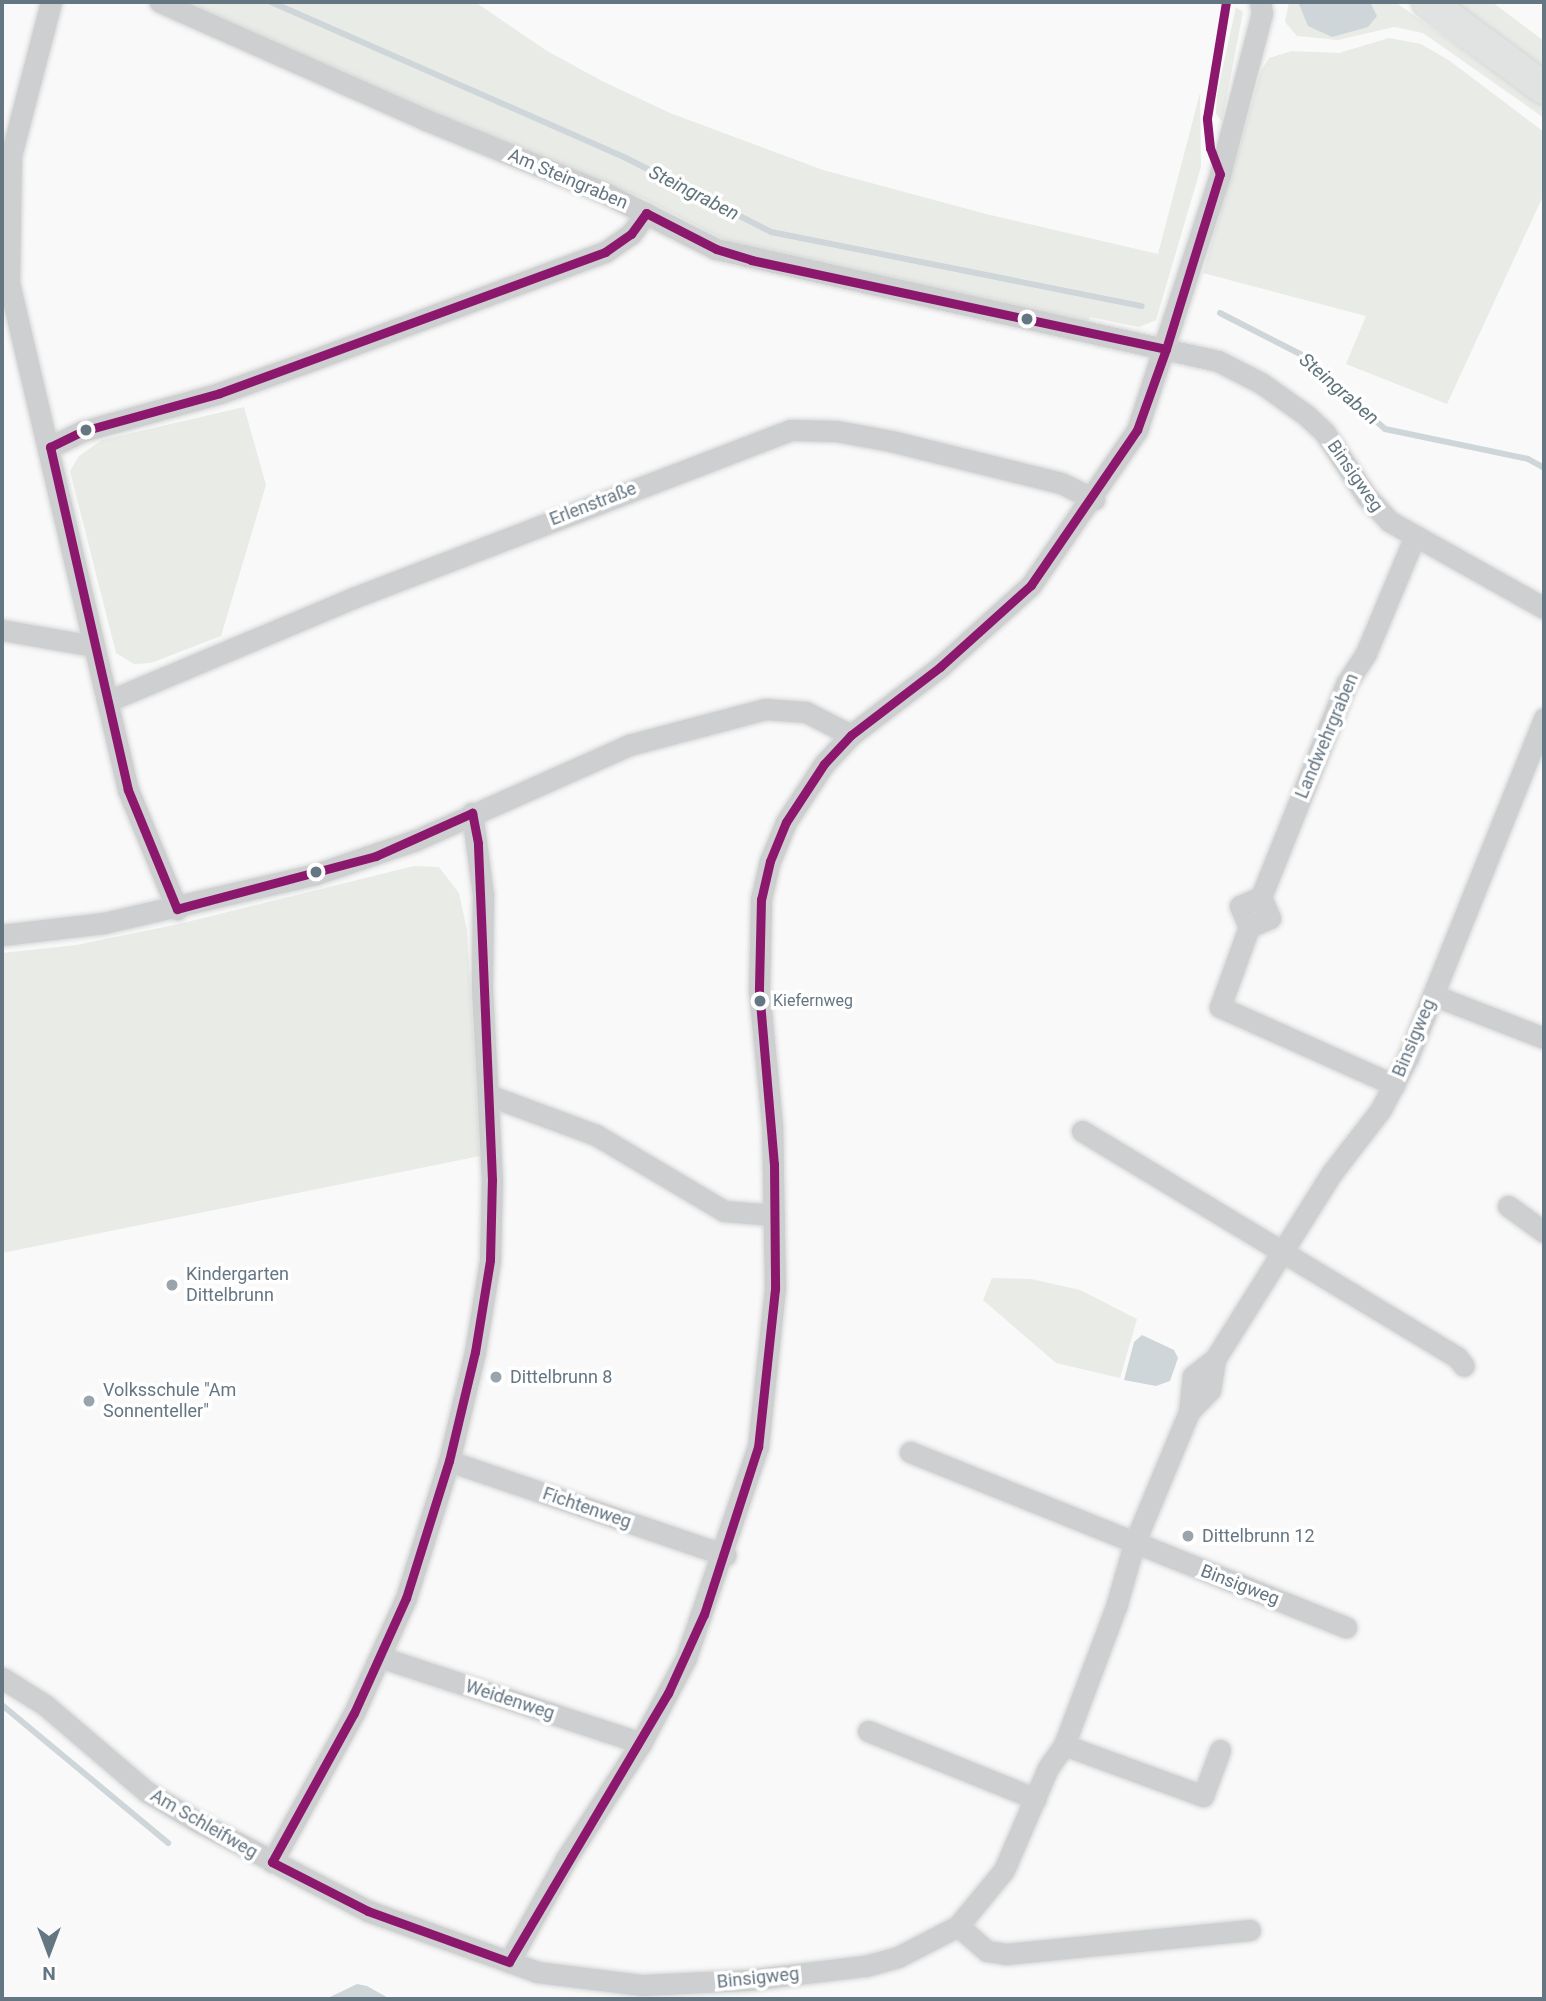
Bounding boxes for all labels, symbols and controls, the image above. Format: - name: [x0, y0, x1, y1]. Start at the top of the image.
- street label: Am Steingraben: [505, 144, 631, 214]
- water label: Steingraben: [645, 161, 743, 225]
- unlabelled marker: [1020, 312, 1034, 326]
- water label: Steingraben: [1295, 348, 1383, 430]
- unlabelled marker: [79, 423, 93, 437]
- street label: Binsigweg: [1322, 436, 1388, 516]
- street label: Erlenstraße: [547, 478, 639, 530]
- street label: Landwehrgraben: [1291, 670, 1363, 802]
- unlabelled marker: [309, 865, 323, 879]
- place label: Kiefernweg: [773, 991, 853, 1011]
- marker: Kiefernweg: [753, 994, 767, 1008]
- street label: Binsigweg: [1388, 996, 1440, 1080]
- place label: Kindergarten Dittelbrunn: [186, 1264, 289, 1306]
- marker: Kindergarten Dittelbrunn: [164, 1277, 180, 1293]
- place label: Dittelbrunn 8: [510, 1366, 612, 1388]
- marker: Dittelbrunn 8: [488, 1369, 504, 1385]
- place label: Volksschule "Am Sonnenteller": [103, 1380, 236, 1422]
- marker: Volksschule "Am Sonnenteller": [81, 1393, 97, 1409]
- street label: Fichtenweg: [540, 1483, 634, 1533]
- place label: Dittelbrunn 12: [1202, 1525, 1315, 1547]
- marker: Dittelbrunn 12: [1180, 1528, 1196, 1544]
- street label: Binsigweg: [1198, 1560, 1282, 1610]
- street label: Weidenweg: [463, 1675, 557, 1725]
- street label: Am Schleifweg: [147, 1785, 261, 1863]
- north arrow: [14, 1917, 84, 1987]
- text: N: [42, 1962, 56, 1985]
- street label: Binsigweg: [716, 1963, 800, 1993]

